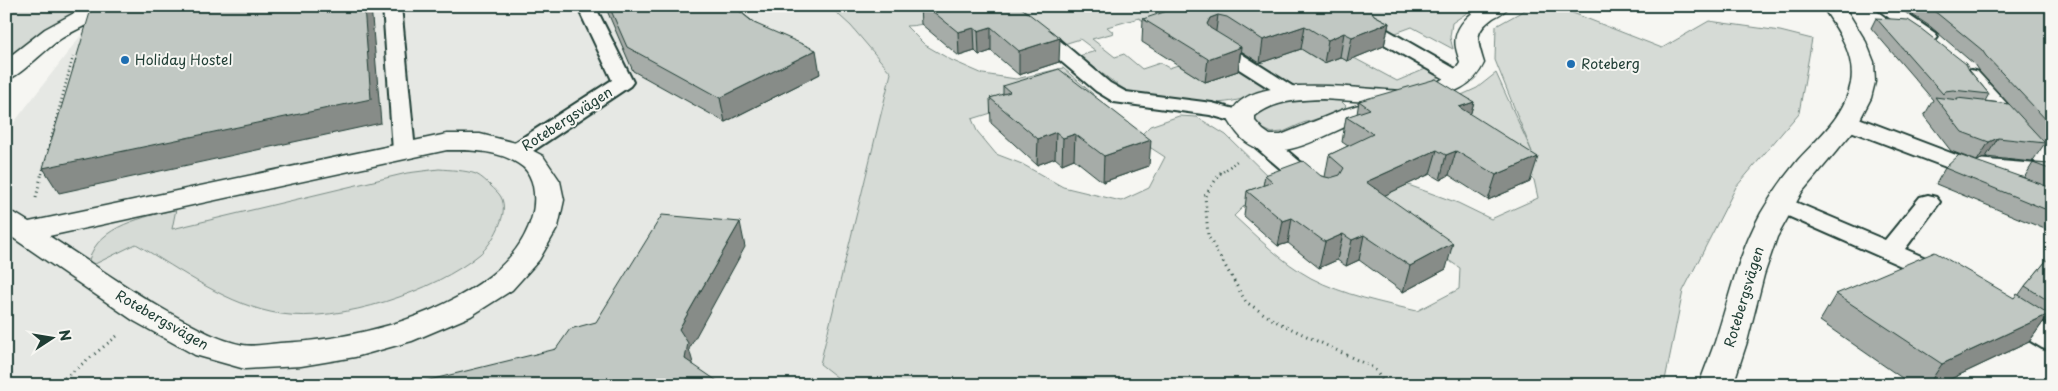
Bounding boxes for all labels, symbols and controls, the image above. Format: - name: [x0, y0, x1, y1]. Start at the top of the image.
- place label: Holiday Hostel: [135, 49, 232, 70]
- place label: Roteberg: [1581, 53, 1640, 74]
- marker: Holiday Hostel: [119, 54, 131, 66]
- marker: Roteberg: [1565, 58, 1577, 70]
- street label: Rotebergsvägen: [517, 81, 616, 156]
- street label: Rotebergsvägen: [1718, 244, 1769, 350]
- street label: Rotebergsvägen: [112, 284, 213, 355]
- north arrow: [28, 314, 78, 364]
- text: N: [54, 328, 77, 343]

